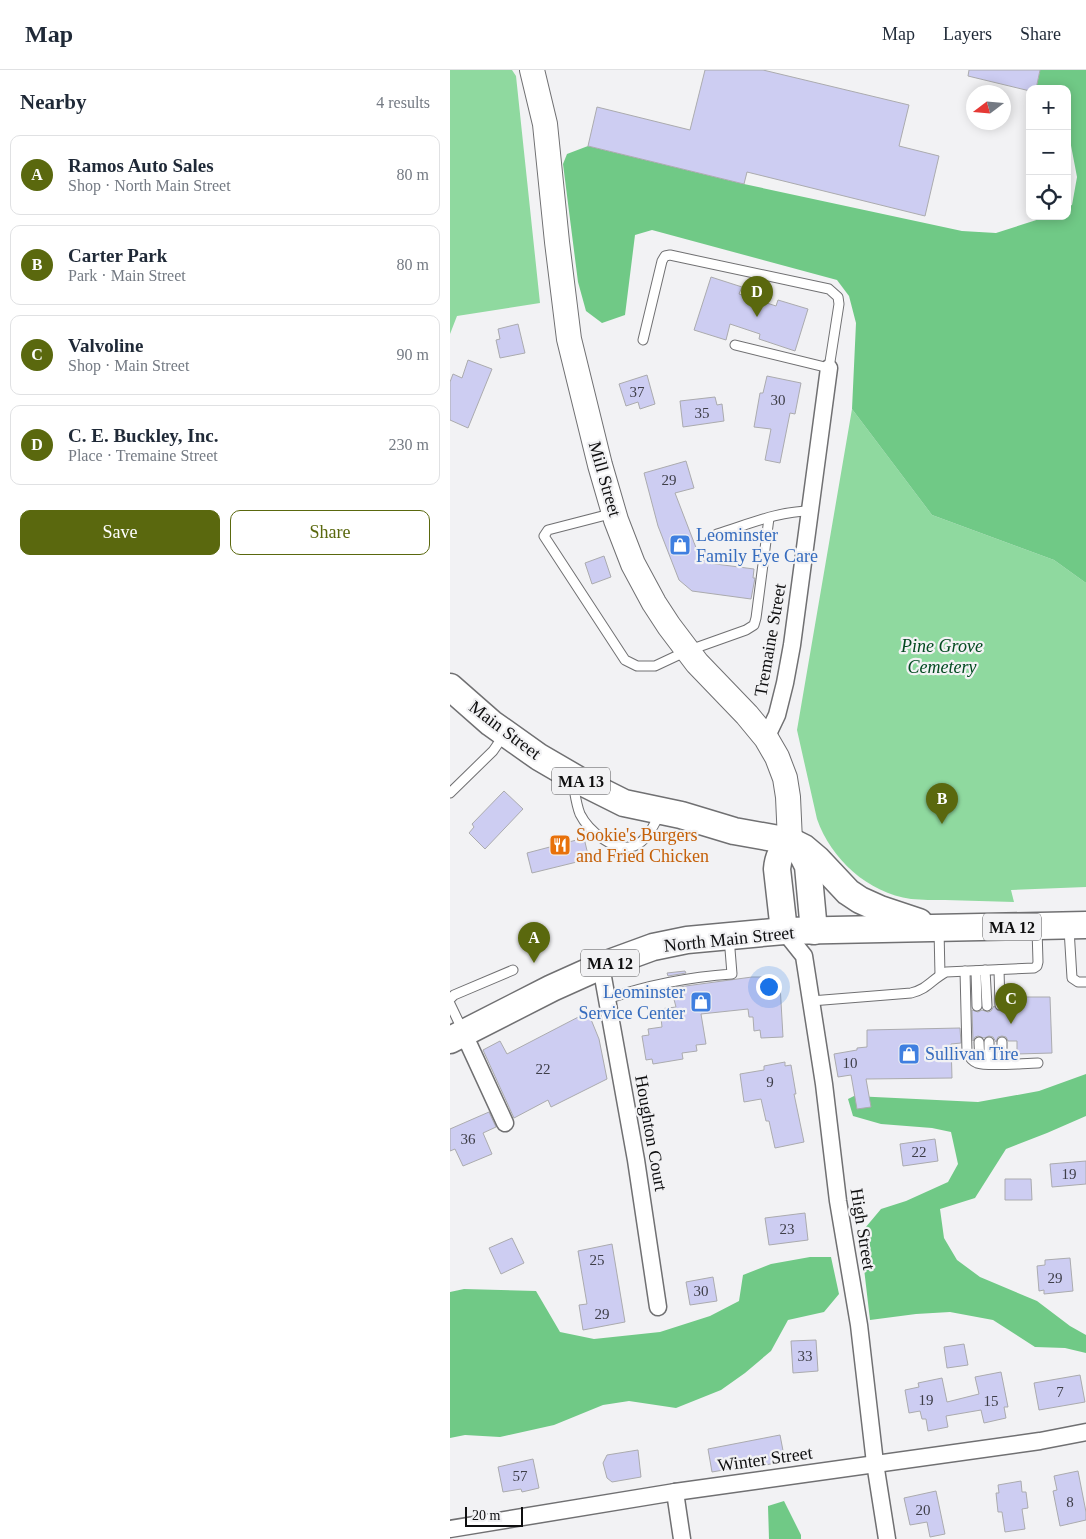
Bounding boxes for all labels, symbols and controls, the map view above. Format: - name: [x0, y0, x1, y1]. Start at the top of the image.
- text: Map: [25, 21, 73, 47]
- text: Map: [882, 24, 915, 44]
- text: Layers: [943, 24, 992, 44]
- text: Share: [1020, 24, 1061, 44]
- north arrow: [966, 85, 1011, 130]
- map controls: [1026, 85, 1071, 220]
- button: +: [1026, 85, 1071, 130]
- text: Nearby: [20, 90, 87, 114]
- text: 4 results: [376, 94, 430, 111]
- button: −: [1026, 130, 1071, 175]
- text: Ramos Auto Sales: [68, 155, 214, 176]
- text: A: [31, 166, 43, 183]
- text: 80 m: [397, 166, 429, 183]
- button: locate: [1026, 175, 1071, 220]
- text: Shop · North Main Street: [68, 177, 231, 194]
- text: Carter Park: [68, 245, 167, 266]
- text: B: [32, 256, 42, 273]
- text: 80 m: [397, 256, 429, 273]
- text: Park · Main Street: [68, 267, 186, 284]
- pin: D: [741, 276, 773, 317]
- text: Valvoline: [68, 335, 143, 356]
- text: C: [31, 346, 43, 363]
- text: 90 m: [397, 346, 429, 363]
- text: Shop · Main Street: [68, 357, 189, 374]
- house number: 37: [630, 384, 645, 400]
- house number: 30: [771, 392, 786, 408]
- house number: 35: [695, 405, 710, 421]
- text: C. E. Buckley, Inc.: [68, 425, 218, 446]
- text: D: [31, 436, 43, 453]
- text: 230 m: [389, 436, 429, 453]
- street label: Mill Street: [585, 439, 625, 519]
- text: Place · Tremaine Street: [68, 447, 218, 464]
- house number: 29: [662, 472, 677, 488]
- button: Save: [20, 510, 220, 555]
- button: Share: [230, 510, 430, 555]
- place label: Leominster Family Eye Care: [696, 525, 818, 566]
- shop icon: Leominster Family Eye Care: [668, 533, 692, 557]
- street label: Tremaine Street: [750, 582, 790, 698]
- park label: Pine Grove Cemetery: [900, 636, 983, 677]
- street label: Main Street: [465, 697, 545, 763]
- road number: MA 13: [552, 768, 610, 794]
- pin: B: [926, 783, 958, 824]
- place label: Sookie's Burgers and Fried Chicken: [576, 825, 709, 866]
- restaurant icon: Sookie's Burgers and Fried Chicken: [548, 833, 572, 857]
- road number: MA 12: [983, 914, 1041, 940]
- pin: A: [518, 922, 550, 963]
- street label: North Main Street: [663, 922, 795, 956]
- road number: MA 12: [581, 950, 639, 976]
- your location: [756, 974, 782, 1000]
- place label: Leominster Service Center: [579, 982, 685, 1023]
- pin: C: [995, 983, 1027, 1024]
- shop icon: Leominster Service Center: [689, 990, 713, 1014]
- shop icon: Sullivan Tire: [897, 1042, 921, 1066]
- place label: Sullivan Tire: [925, 1044, 1019, 1064]
- house number: 10: [843, 1055, 858, 1071]
- house number: 22: [536, 1061, 551, 1077]
- street label: Houghton Court: [631, 1073, 671, 1193]
- house number: 9: [766, 1074, 774, 1090]
- house number: 36: [461, 1131, 476, 1147]
- house number: 22: [912, 1144, 927, 1160]
- house number: 19: [1062, 1166, 1077, 1182]
- street label: High Street: [847, 1187, 879, 1271]
- house number: 23: [780, 1221, 795, 1237]
- house number: 25: [590, 1252, 605, 1268]
- house number: 29: [1048, 1270, 1063, 1286]
- house number: 30: [694, 1283, 709, 1299]
- house number: 29: [595, 1306, 610, 1322]
- house number: 33: [798, 1348, 813, 1364]
- house number: 7: [1056, 1384, 1064, 1400]
- house number: 19: [919, 1392, 934, 1408]
- house number: 15: [984, 1393, 999, 1409]
- street label: Winter Street: [716, 1442, 814, 1476]
- house number: 57: [513, 1468, 528, 1484]
- house number: 8: [1066, 1494, 1074, 1510]
- house number: 20: [916, 1502, 931, 1518]
- scale bar: [465, 1504, 522, 1527]
- text: 20 m: [472, 1508, 500, 1523]

